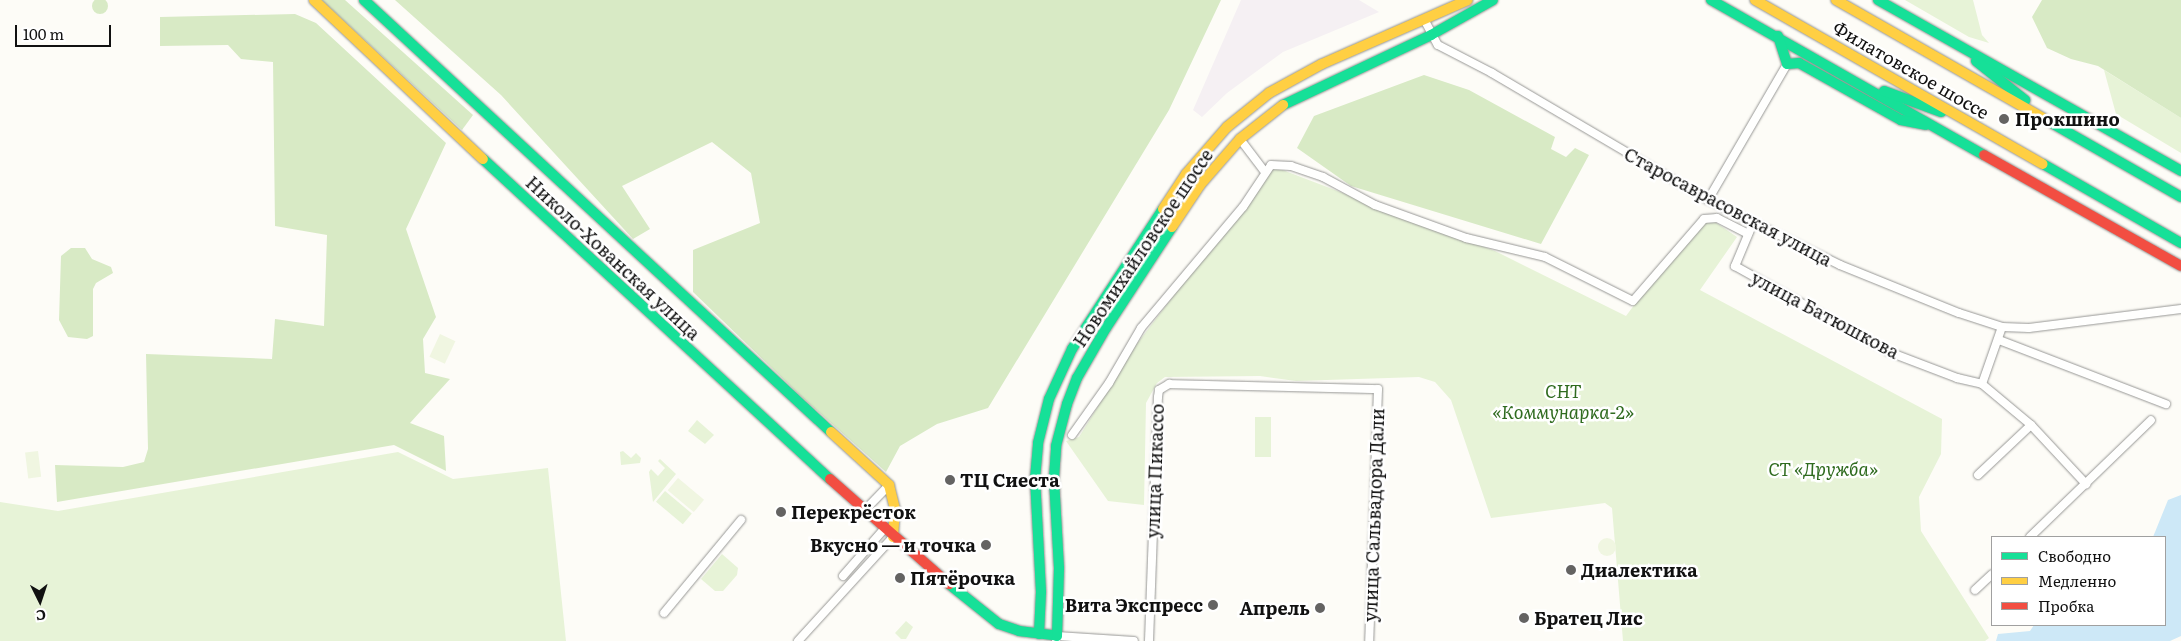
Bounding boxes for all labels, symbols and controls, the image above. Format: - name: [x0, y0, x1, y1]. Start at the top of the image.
- scale bar: [18, 15, 114, 47]
- street label: Филатовское шоссе: [1829, 16, 1993, 124]
- text: 100 m: [23, 22, 64, 45]
- place label: Прокшино: [2015, 108, 2120, 130]
- marker: Прокшино: [1997, 112, 2011, 126]
- street label: Старосаврасовская улица: [1620, 143, 1836, 271]
- street label: Новомихайловское шоссе: [1069, 145, 1217, 351]
- street label: Николо-Хованская улица: [521, 172, 705, 344]
- street label: улица Батюшкова: [1747, 267, 1903, 363]
- park label: СНТ «Коммунарка-2»: [1492, 381, 1634, 424]
- street label: улица Пикассо: [1142, 403, 1168, 539]
- street label: улица Сальвадора Дали: [1359, 408, 1389, 622]
- park label: СТ «Дружба»: [1768, 458, 1878, 480]
- place label: ТЦ Сиеста: [960, 469, 1060, 491]
- marker: ТЦ Сиеста: [944, 474, 956, 486]
- place label: Перекрёсток: [791, 501, 916, 523]
- marker: Перекрёсток: [775, 506, 787, 518]
- place label: Вкусно — и точка: [810, 534, 976, 556]
- legend: [1991, 536, 2166, 626]
- marker: Вкусно — и точка: [980, 539, 992, 551]
- text: Свободно: [2038, 544, 2111, 567]
- place label: Диалектика: [1581, 559, 1698, 581]
- marker: Диалектика: [1565, 564, 1577, 576]
- place label: Пятёрочка: [910, 567, 1015, 589]
- text: Медленно: [2038, 569, 2116, 592]
- marker: Пятёрочка: [894, 572, 906, 584]
- north arrow: [15, 576, 65, 626]
- place label: Вита Экспресс: [1065, 594, 1203, 616]
- text: Пробка: [2038, 594, 2094, 617]
- place label: Апрель: [1239, 597, 1310, 619]
- marker: Вита Экспресс: [1207, 599, 1219, 611]
- marker: Апрель: [1314, 602, 1326, 614]
- text: С: [35, 606, 47, 626]
- place label: Братец Лис: [1534, 607, 1643, 629]
- marker: Братец Лис: [1518, 612, 1530, 624]

